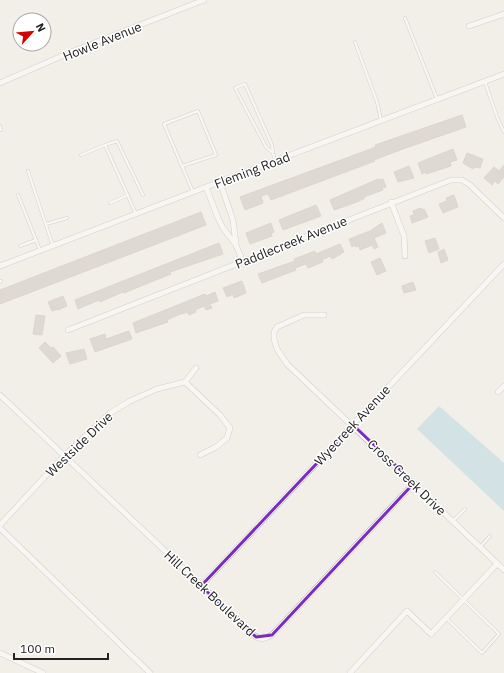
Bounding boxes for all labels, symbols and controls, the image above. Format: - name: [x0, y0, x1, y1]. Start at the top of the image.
- north arrow: [12, 12, 52, 52]
- street label: Howle Avenue: [60, 18, 144, 65]
- text: N: [33, 21, 49, 34]
- street label: Fleming Road: [212, 148, 292, 193]
- street label: Paddlecreek Avenue: [233, 212, 350, 273]
- street label: Wyecreek Avenue: [311, 382, 394, 469]
- street label: Westside Drive: [42, 408, 116, 481]
- street label: Cross Creek Drive: [364, 436, 450, 519]
- street label: Hill Creek Boulevard: [160, 547, 259, 640]
- scale bar: [14, 635, 108, 661]
- text: 100 m: [20, 641, 55, 656]

